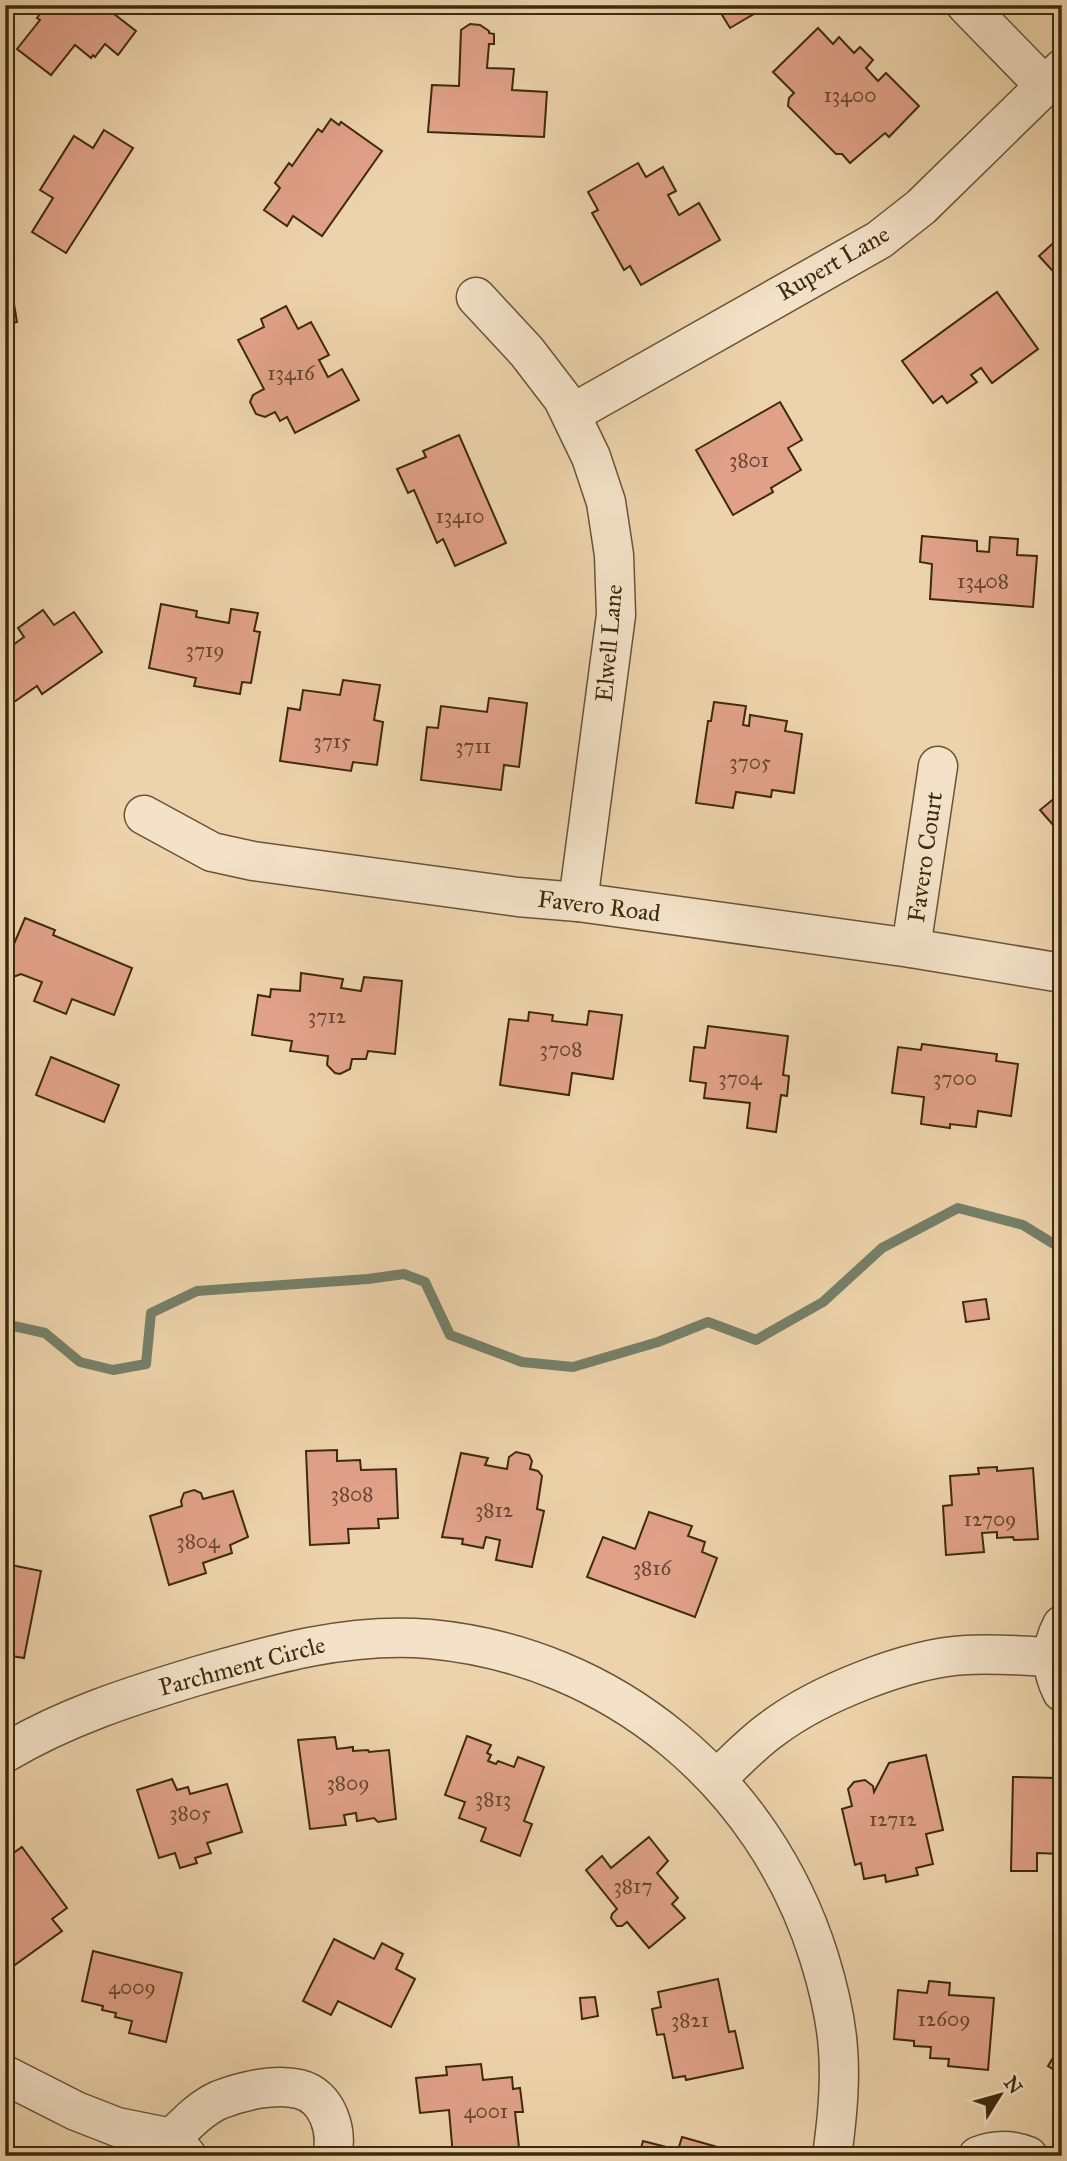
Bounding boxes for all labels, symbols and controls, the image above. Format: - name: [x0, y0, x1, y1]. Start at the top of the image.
- house number: 13400: [824, 82, 876, 108]
- street label: Rupert Lane: [771, 219, 895, 307]
- house number: 13416: [267, 360, 316, 386]
- house number: 3801: [729, 447, 769, 473]
- house number: 13410: [436, 503, 484, 529]
- house number: 13408: [957, 568, 1009, 594]
- street label: Elwell Lane: [589, 583, 629, 703]
- house number: 3719: [185, 637, 225, 663]
- house number: 3715: [313, 728, 351, 754]
- house number: 3711: [455, 733, 491, 759]
- house number: 3705: [729, 749, 771, 775]
- street label: Favero Court: [901, 789, 949, 924]
- street label: Favero Road: [536, 884, 662, 928]
- house number: 3712: [308, 1003, 347, 1029]
- house number: 3708: [540, 1036, 583, 1062]
- house number: 3704: [718, 1065, 763, 1091]
- house number: 3700: [933, 1065, 977, 1091]
- house number: 3808: [331, 1481, 373, 1507]
- house number: 3812: [475, 1497, 514, 1523]
- house number: 12709: [964, 1506, 1016, 1532]
- house number: 3804: [176, 1528, 221, 1554]
- house number: 3816: [633, 1555, 673, 1581]
- street label: Parchment Circle: [156, 1629, 328, 1703]
- house number: 3809: [326, 1770, 370, 1796]
- house number: 3813: [475, 1786, 511, 1812]
- house number: 3805: [169, 1800, 211, 1826]
- house number: 12712: [869, 1806, 918, 1832]
- house number: 3817: [613, 1873, 653, 1899]
- house number: 4009: [108, 1974, 156, 2000]
- house number: 12609: [918, 2006, 970, 2032]
- house number: 3821: [671, 2007, 709, 2033]
- north arrow: [965, 2060, 1036, 2130]
- text: N: [999, 2072, 1027, 2098]
- house number: 4001: [464, 2098, 508, 2124]

